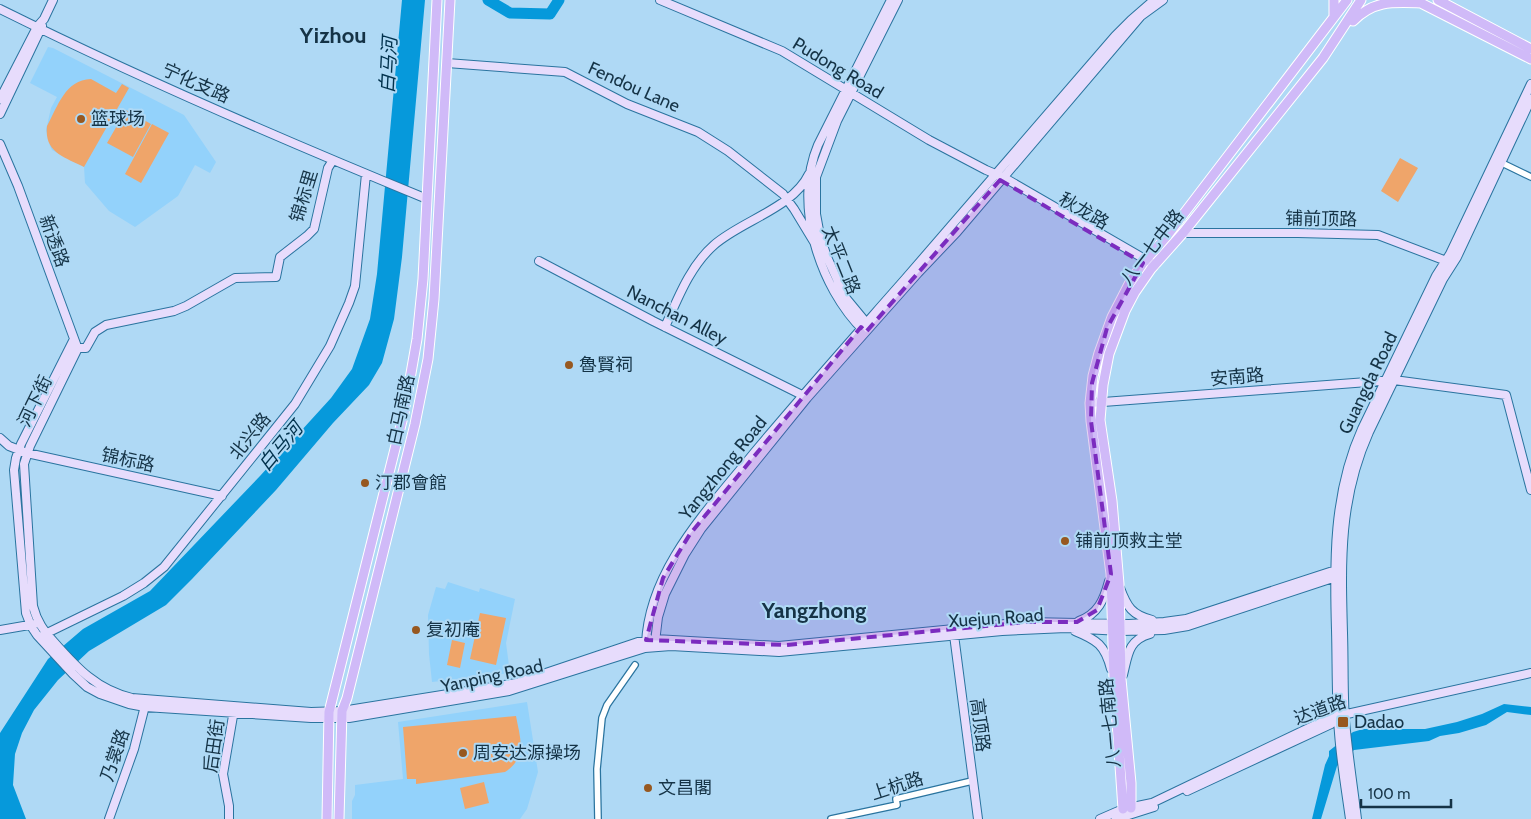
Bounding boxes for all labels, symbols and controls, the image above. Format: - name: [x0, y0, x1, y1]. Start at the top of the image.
- district label: Yizhou: [299, 22, 366, 49]
- water label: 白马河: [376, 32, 402, 94]
- street label: Pudong Road: [789, 32, 887, 104]
- street label: Fendou Lane: [585, 57, 683, 117]
- street label: 宁化支路: [159, 58, 233, 108]
- place label: 篮球场: [91, 108, 145, 130]
- marker: 篮球场: [75, 113, 87, 125]
- street label: 锦标里: [286, 167, 322, 225]
- street label: 秋龙路: [1055, 188, 1113, 234]
- street label: 八一七中路: [1116, 205, 1188, 289]
- street label: 铺前顶路: [1285, 207, 1357, 231]
- street label: 新透路: [34, 212, 74, 270]
- street label: 太平二路: [817, 223, 865, 297]
- street label: Nanchan Alley: [623, 280, 731, 350]
- street label: Guangda Road: [1334, 328, 1402, 438]
- place label: 魯賢祠: [579, 354, 633, 376]
- marker: 魯賢祠: [563, 359, 575, 371]
- street label: 安南路: [1209, 364, 1265, 390]
- street label: 河下街: [13, 372, 57, 430]
- street label: 白马南路: [383, 372, 419, 448]
- street label: 北兴路: [224, 408, 276, 464]
- street label: Yangzhong Road: [674, 412, 771, 525]
- water label: 白马河: [253, 414, 310, 476]
- street label: 锦标路: [99, 444, 157, 476]
- place label: 汀郡會館: [375, 472, 447, 494]
- marker: 汀郡會館: [359, 477, 371, 489]
- place label: 铺前顶救主堂: [1075, 530, 1183, 552]
- marker: 铺前顶救主堂: [1059, 535, 1071, 547]
- district label: Yangzhong: [761, 597, 866, 624]
- street label: Xuejun Road: [948, 604, 1044, 632]
- place label: 复初庵: [426, 619, 480, 641]
- marker: 复初庵: [410, 624, 422, 636]
- street label: Yanping Road: [438, 654, 545, 698]
- street label: 八一七南路: [1095, 677, 1125, 769]
- street label: 达道路: [1291, 690, 1349, 730]
- street label: 高顶路: [966, 697, 994, 753]
- place label: Dadao: [1354, 711, 1404, 733]
- marker: Dadao: [1336, 715, 1350, 729]
- street label: 后田街: [199, 718, 229, 774]
- street label: 乃裳路: [96, 726, 134, 784]
- place label: 周安达源操场: [473, 742, 581, 764]
- marker: 周安达源操场: [457, 747, 469, 759]
- street label: 上杭路: [868, 767, 926, 805]
- scale bar: [1361, 776, 1451, 808]
- place label: 文昌閣: [658, 777, 712, 799]
- marker: 文昌閣: [642, 782, 654, 794]
- text: 100 m: [1368, 785, 1410, 803]

